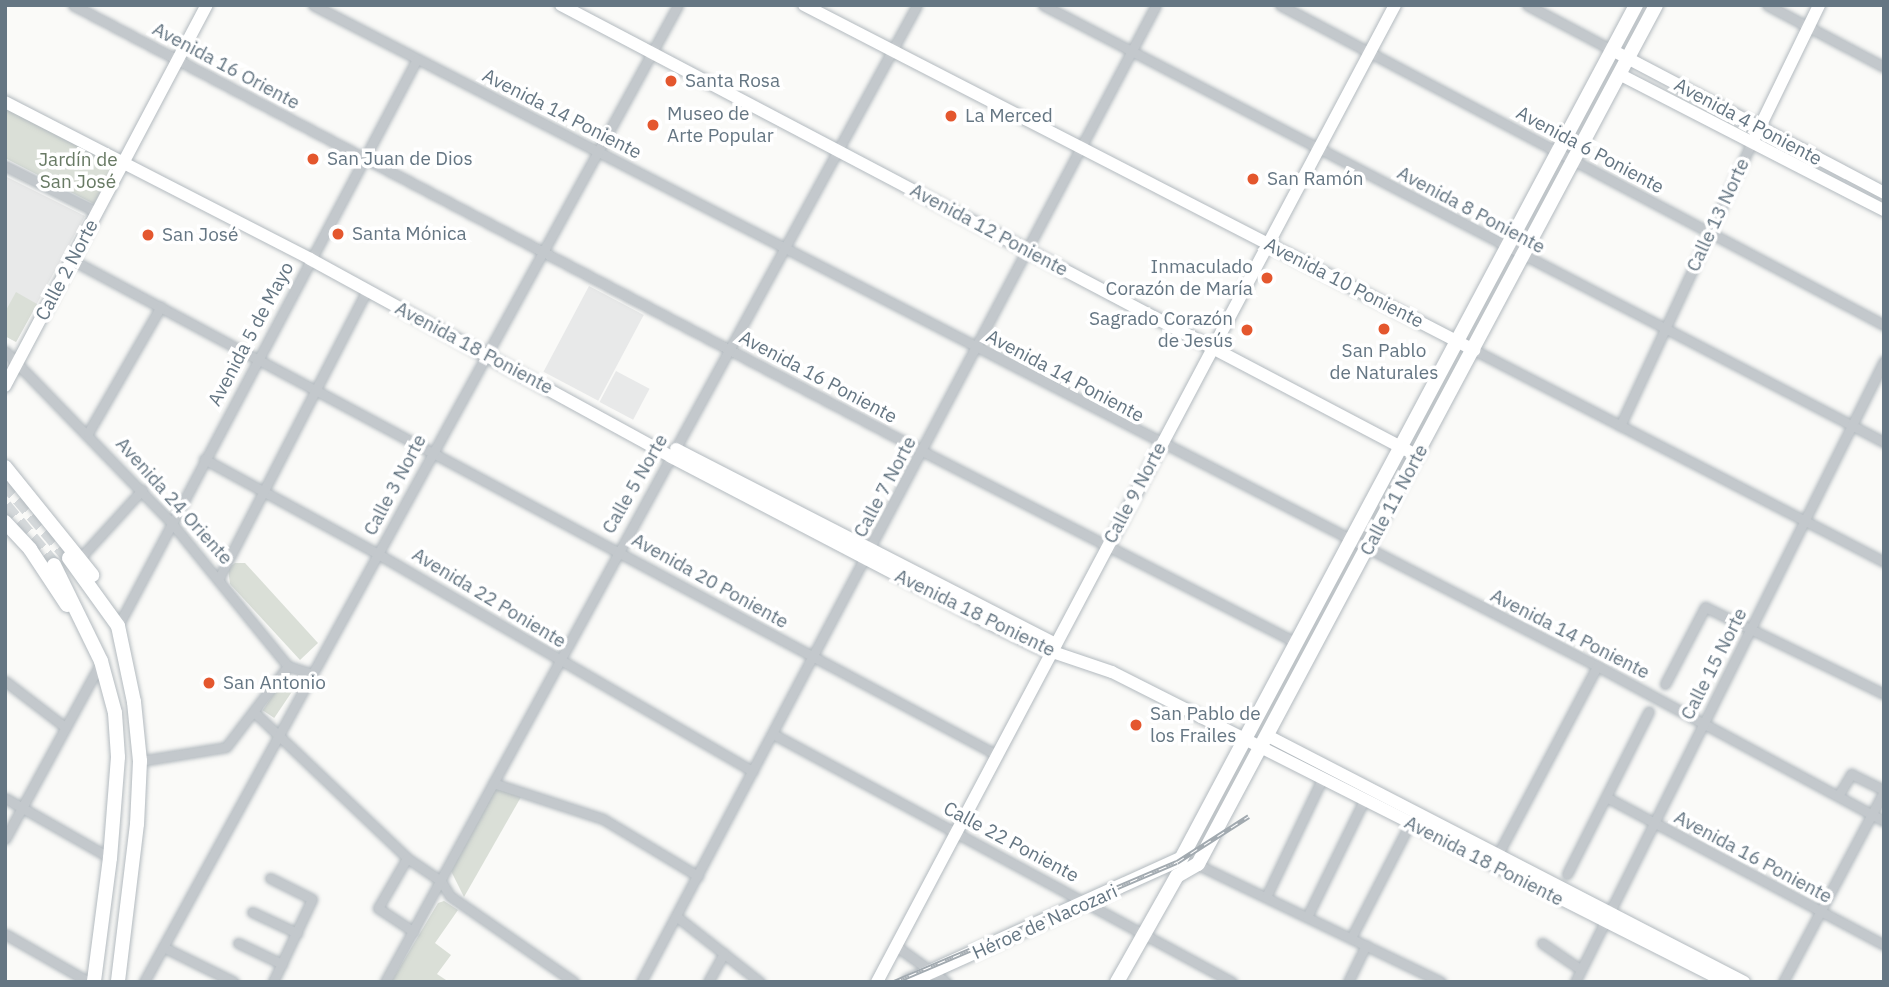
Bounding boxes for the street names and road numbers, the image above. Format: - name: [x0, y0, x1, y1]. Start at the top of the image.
- street label: Avenida 16 Oriente: [149, 18, 303, 114]
- street label: Avenida 14 Poniente: [479, 64, 645, 164]
- street label: Avenida 4 Poniente: [1670, 73, 1826, 171]
- street label: Avenida 6 Poniente: [1512, 101, 1668, 199]
- street label: Calle 13 Norte: [1682, 155, 1754, 275]
- street label: Avenida 8 Poniente: [1393, 161, 1549, 259]
- street label: Avenida 12 Poniente: [906, 179, 1072, 281]
- street label: Calle 2 Norte: [31, 216, 103, 324]
- street label: Avenida 10 Poniente: [1261, 233, 1427, 333]
- street label: Avenida 5 de Mayo: [203, 258, 299, 410]
- street label: Avenida 18 Poniente: [391, 297, 557, 399]
- street label: Avenida 14 Poniente: [982, 325, 1148, 427]
- street label: Avenida 16 Poniente: [735, 326, 901, 428]
- street label: Calle 5 Norte: [597, 430, 673, 538]
- street label: Calle 3 Norte: [359, 431, 431, 539]
- street label: Avenida 24 Oriente: [111, 433, 237, 569]
- street label: Calle 7 Norte: [849, 433, 921, 541]
- street label: Calle 9 Norte: [1099, 439, 1171, 547]
- street label: Calle 11 Norte: [1355, 441, 1433, 559]
- street label: Avenida 20 Poniente: [628, 528, 792, 634]
- street label: Avenida 22 Poniente: [408, 543, 570, 653]
- street label: Avenida 18 Poniente: [891, 564, 1059, 662]
- street label: Avenida 14 Poniente: [1487, 584, 1653, 684]
- street label: Calle 15 Norte: [1676, 604, 1752, 724]
- street label: Calle 22 Poniente: [939, 797, 1083, 887]
- street label: Avenida 16 Poniente: [1670, 806, 1836, 908]
- street label: Avenida 18 Poniente: [1401, 811, 1567, 911]
- street label: Héroe de Nacozari: [969, 880, 1121, 964]

